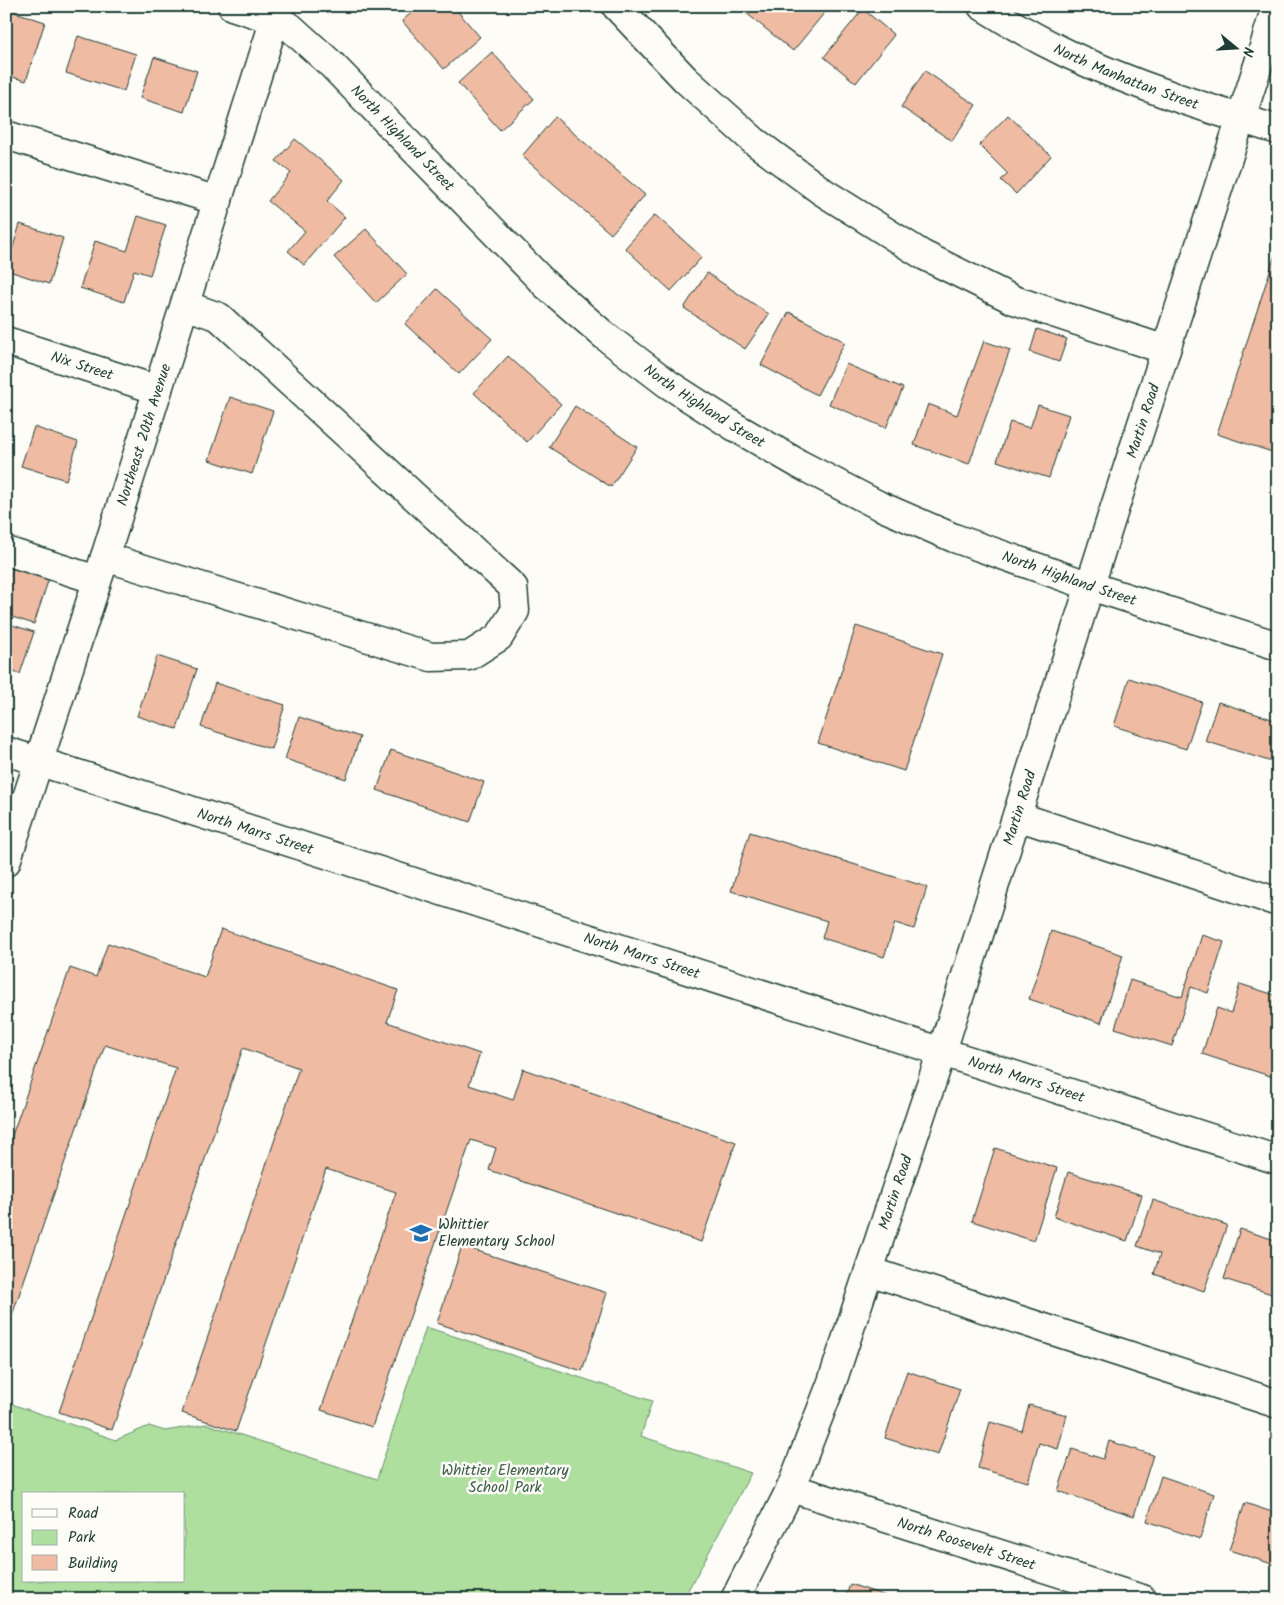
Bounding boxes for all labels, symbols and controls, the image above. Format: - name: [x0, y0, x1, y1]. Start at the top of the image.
- north arrow: [1212, 22, 1262, 72]
- street label: North Manhattan Street: [1049, 38, 1202, 117]
- text: N: [1236, 44, 1259, 59]
- street label: North Highland Street: [344, 80, 460, 198]
- street label: Nix Street: [48, 345, 116, 388]
- street label: North Highland Street: [638, 358, 770, 455]
- street label: Northeast 20th Avenue: [111, 360, 178, 509]
- street label: Martin Road: [1120, 380, 1167, 462]
- street label: North Highland Street: [998, 545, 1140, 613]
- street label: Martin Road: [997, 767, 1044, 849]
- street label: North Marrs Street: [194, 802, 317, 862]
- street label: North Marrs Street: [580, 926, 703, 986]
- street label: North Marrs Street: [965, 1050, 1088, 1110]
- street label: Martin Road: [872, 1152, 920, 1233]
- place label: Whittier Elementary School: [438, 1213, 555, 1254]
- school or university icon: Whittier Elementary School: [408, 1220, 434, 1246]
- park label: Whittier Elementary School Park: [442, 1459, 569, 1500]
- legend: [22, 1492, 185, 1582]
- text: Road: [68, 1502, 99, 1526]
- street label: North Roosevelt Street: [894, 1511, 1039, 1578]
- text: Park: [68, 1526, 96, 1550]
- text: Building: [68, 1552, 118, 1576]

